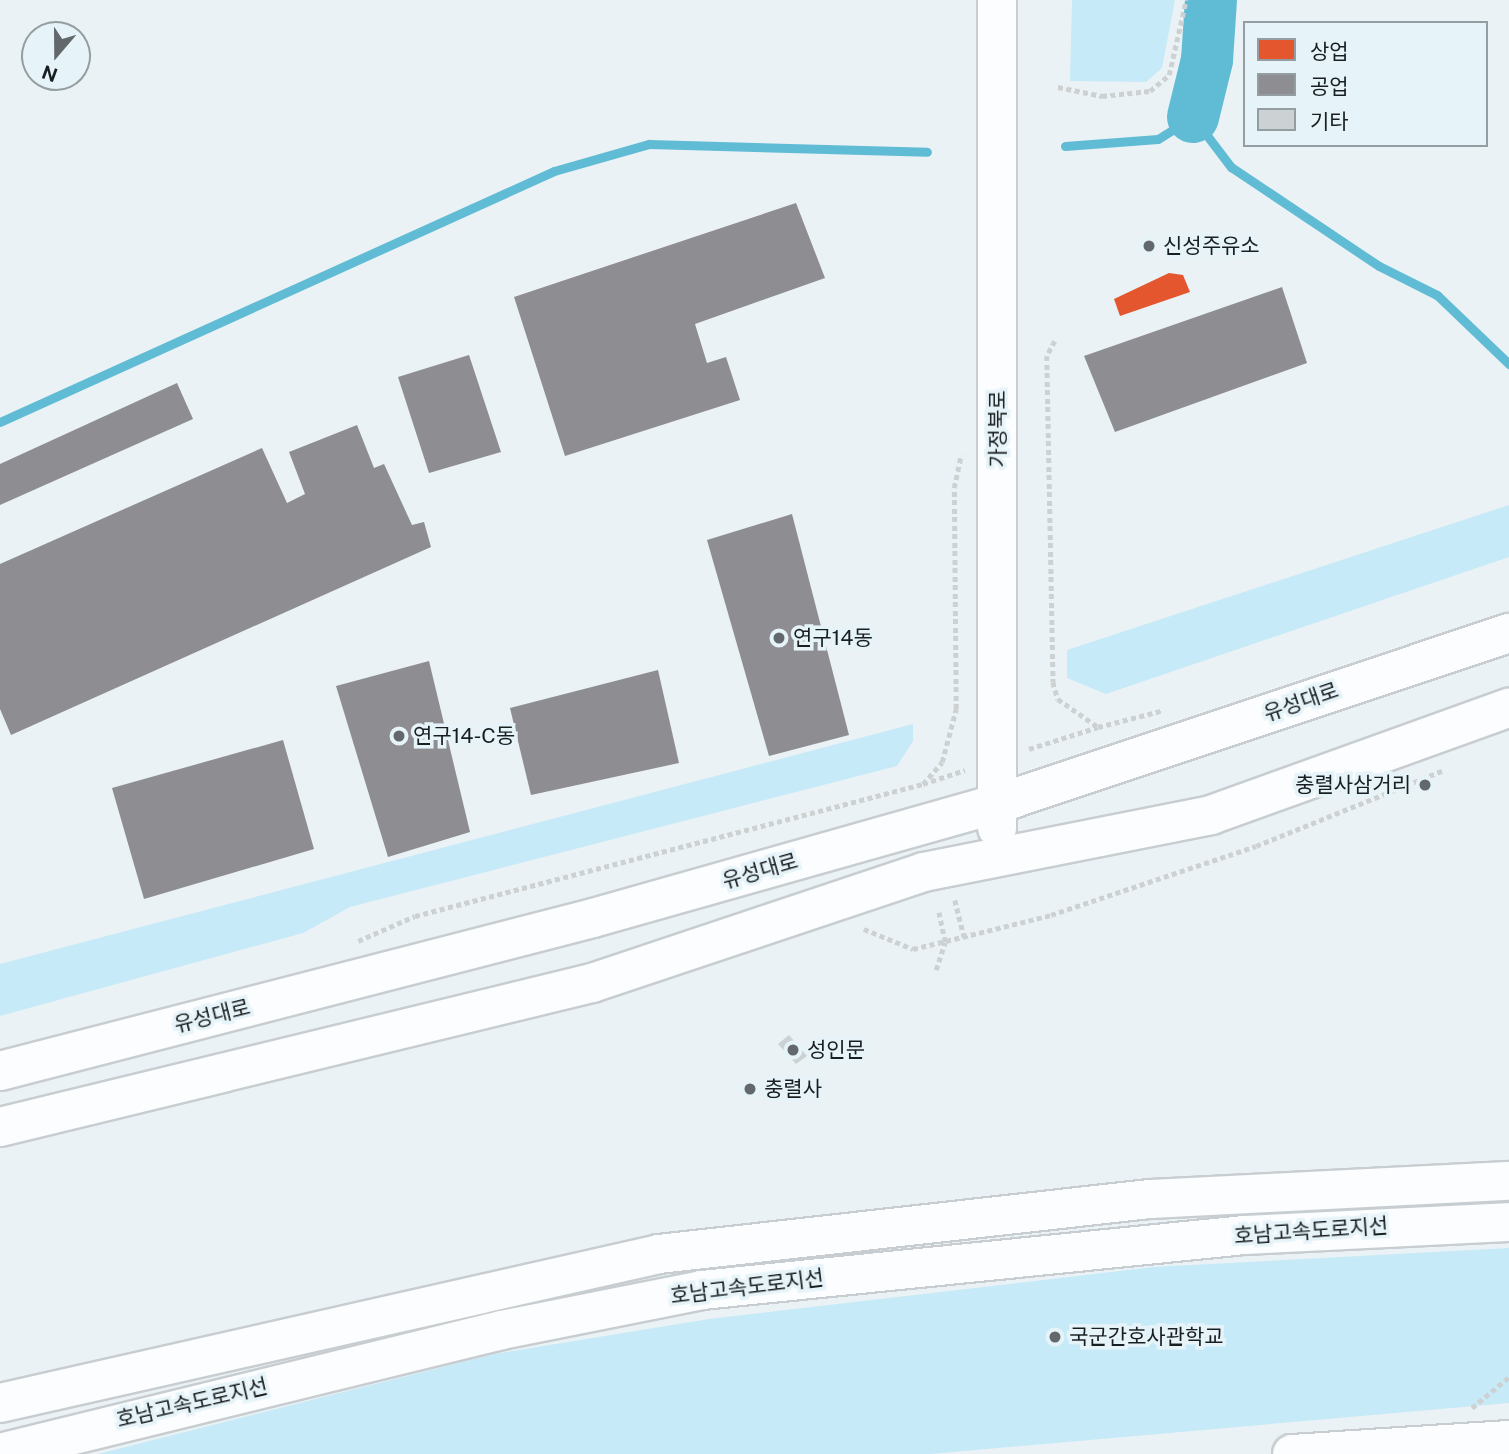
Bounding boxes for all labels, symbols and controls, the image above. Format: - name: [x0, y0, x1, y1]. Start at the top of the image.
- north arrow: [21, 21, 91, 91]
- legend: [1243, 21, 1488, 147]
- text: 상업: [1310, 39, 1349, 64]
- text: N: [39, 61, 60, 87]
- text: 공업: [1310, 74, 1349, 99]
- text: 기타: [1310, 109, 1349, 134]
- place label: 신성주유소: [1163, 233, 1260, 259]
- marker: 신성주유소: [1141, 238, 1157, 254]
- street label: 가정북로: [985, 390, 1011, 468]
- place label: 연구14동: [793, 625, 873, 651]
- marker: 연구14동: [771, 630, 787, 646]
- street label: 유성대로: [1260, 678, 1342, 726]
- place label: 연구14-C동: [413, 723, 515, 749]
- marker: 연구14-C동: [391, 728, 407, 744]
- place label: 충렬사삼거리: [1295, 772, 1411, 798]
- marker: 충렬사삼거리: [1417, 777, 1433, 793]
- street label: 유성대로: [719, 848, 801, 894]
- street label: 유성대로: [171, 994, 253, 1038]
- place label: 성인문: [807, 1037, 865, 1063]
- marker: 성인문: [785, 1042, 801, 1058]
- place label: 충렬사: [764, 1076, 822, 1102]
- marker: 충렬사: [742, 1081, 758, 1097]
- street label: 호남고속도로지선: [1233, 1213, 1389, 1249]
- street label: 호남고속도로지선: [669, 1265, 825, 1309]
- place label: 국군간호사관학교: [1069, 1324, 1224, 1350]
- marker: 국군간호사관학교: [1047, 1329, 1063, 1345]
- street label: 호남고속도로지선: [114, 1373, 270, 1433]

